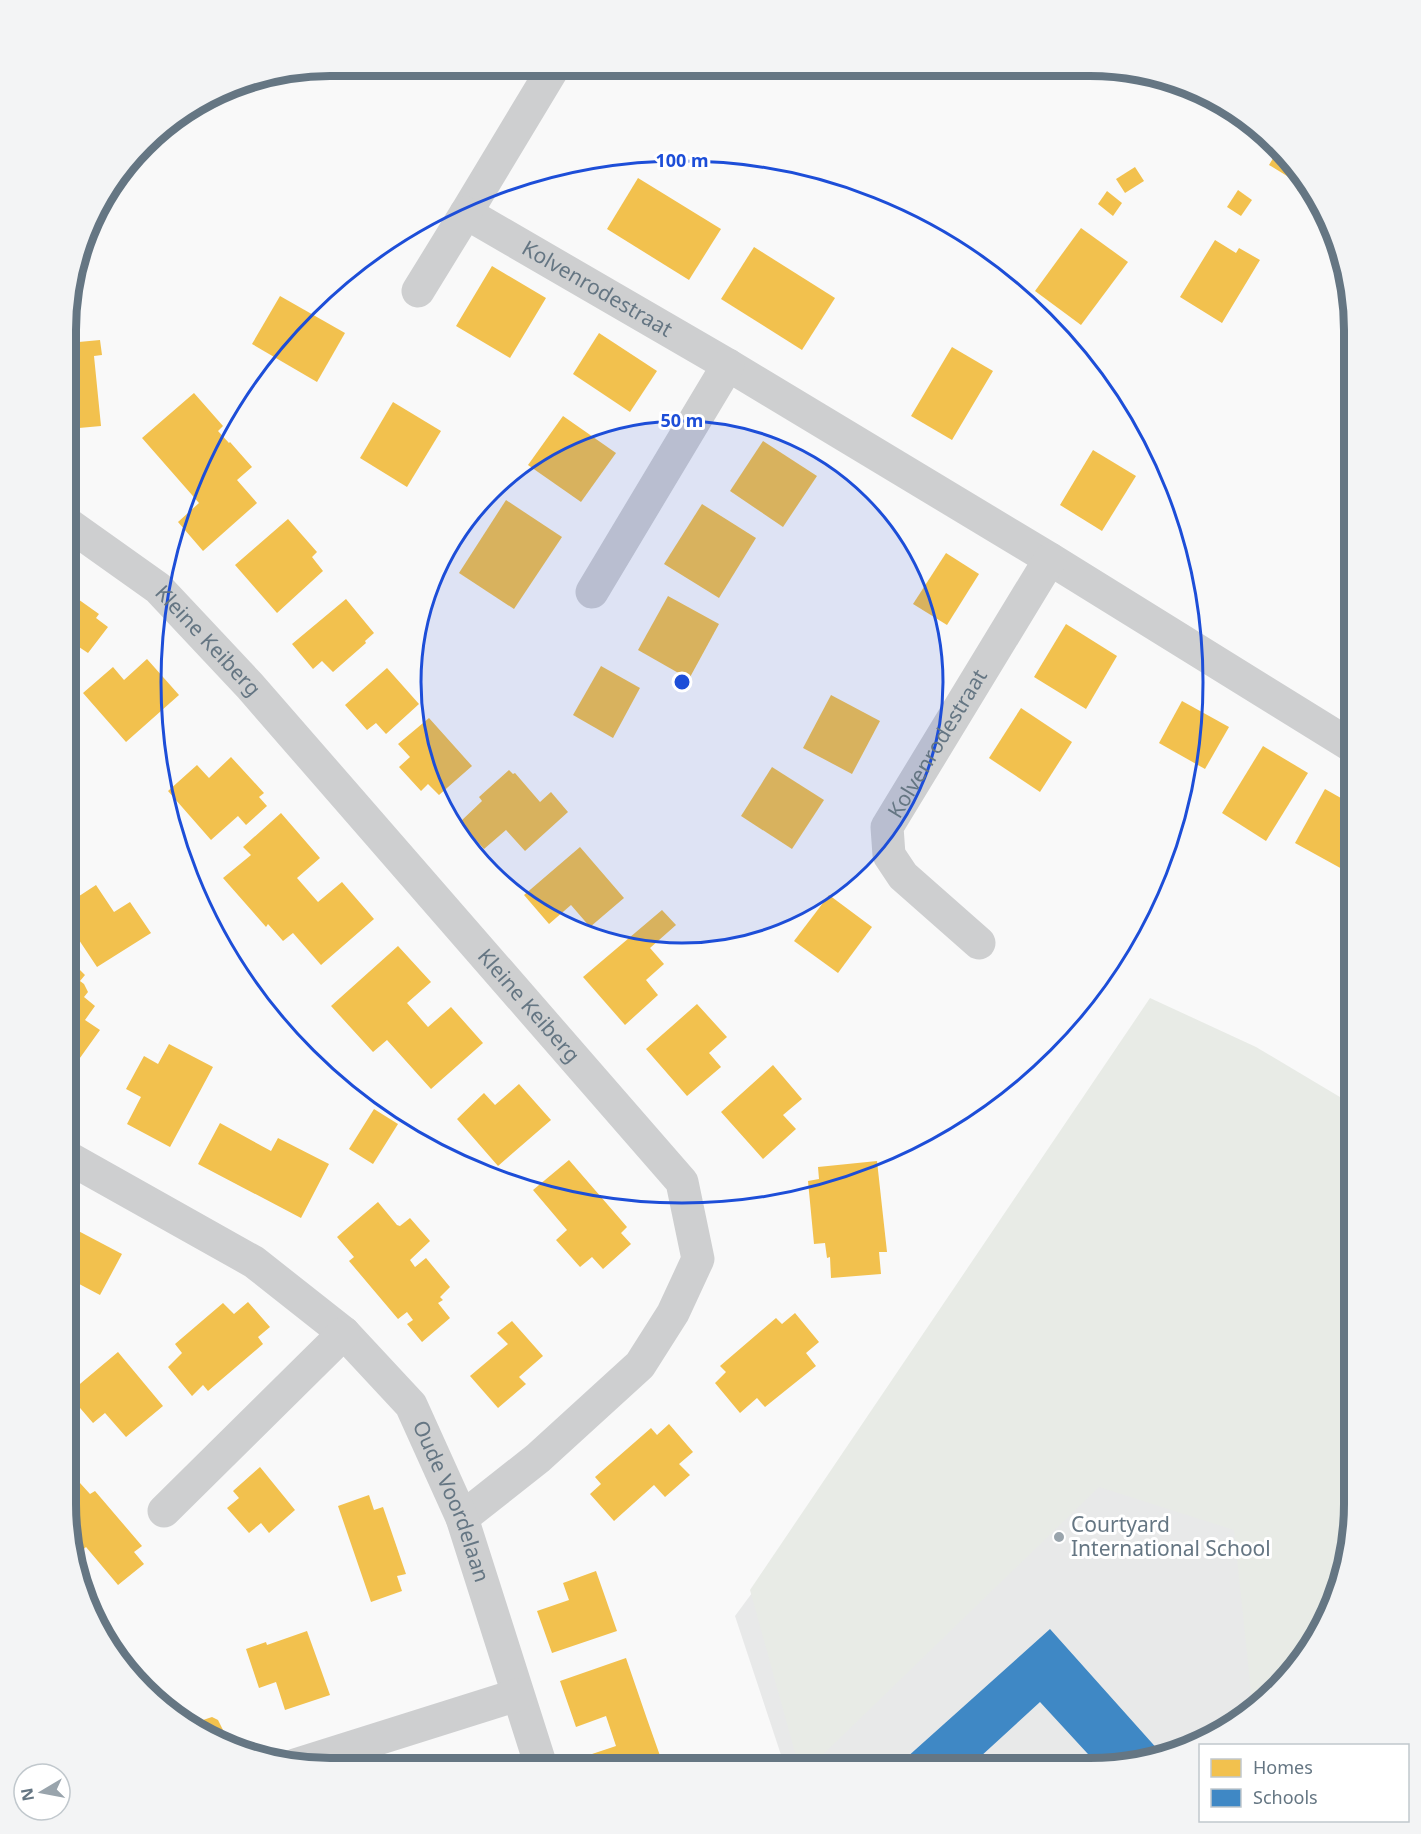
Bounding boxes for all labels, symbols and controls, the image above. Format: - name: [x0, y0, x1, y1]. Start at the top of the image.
- text: 100 m: [655, 148, 709, 172]
- street label: Kolvenrodestraat: [517, 234, 678, 343]
- text: 50 m: [661, 408, 703, 432]
- street label: Kleine Keiberg: [149, 579, 267, 702]
- street label: Kolvenrodestraat: [881, 663, 993, 823]
- centre of rings: [672, 672, 692, 692]
- street label: Kleine Keiberg: [472, 942, 587, 1068]
- street label: Oude Voordelaan: [407, 1416, 497, 1586]
- place label: Courtyard International School: [1071, 1510, 1271, 1562]
- marker: Courtyard International School: [1052, 1530, 1066, 1544]
- legend: [1199, 1744, 1409, 1822]
- text: Homes: [1253, 1755, 1313, 1779]
- north arrow: [12, 1762, 72, 1822]
- text: Schools: [1253, 1785, 1318, 1809]
- text: N: [15, 1786, 39, 1803]

